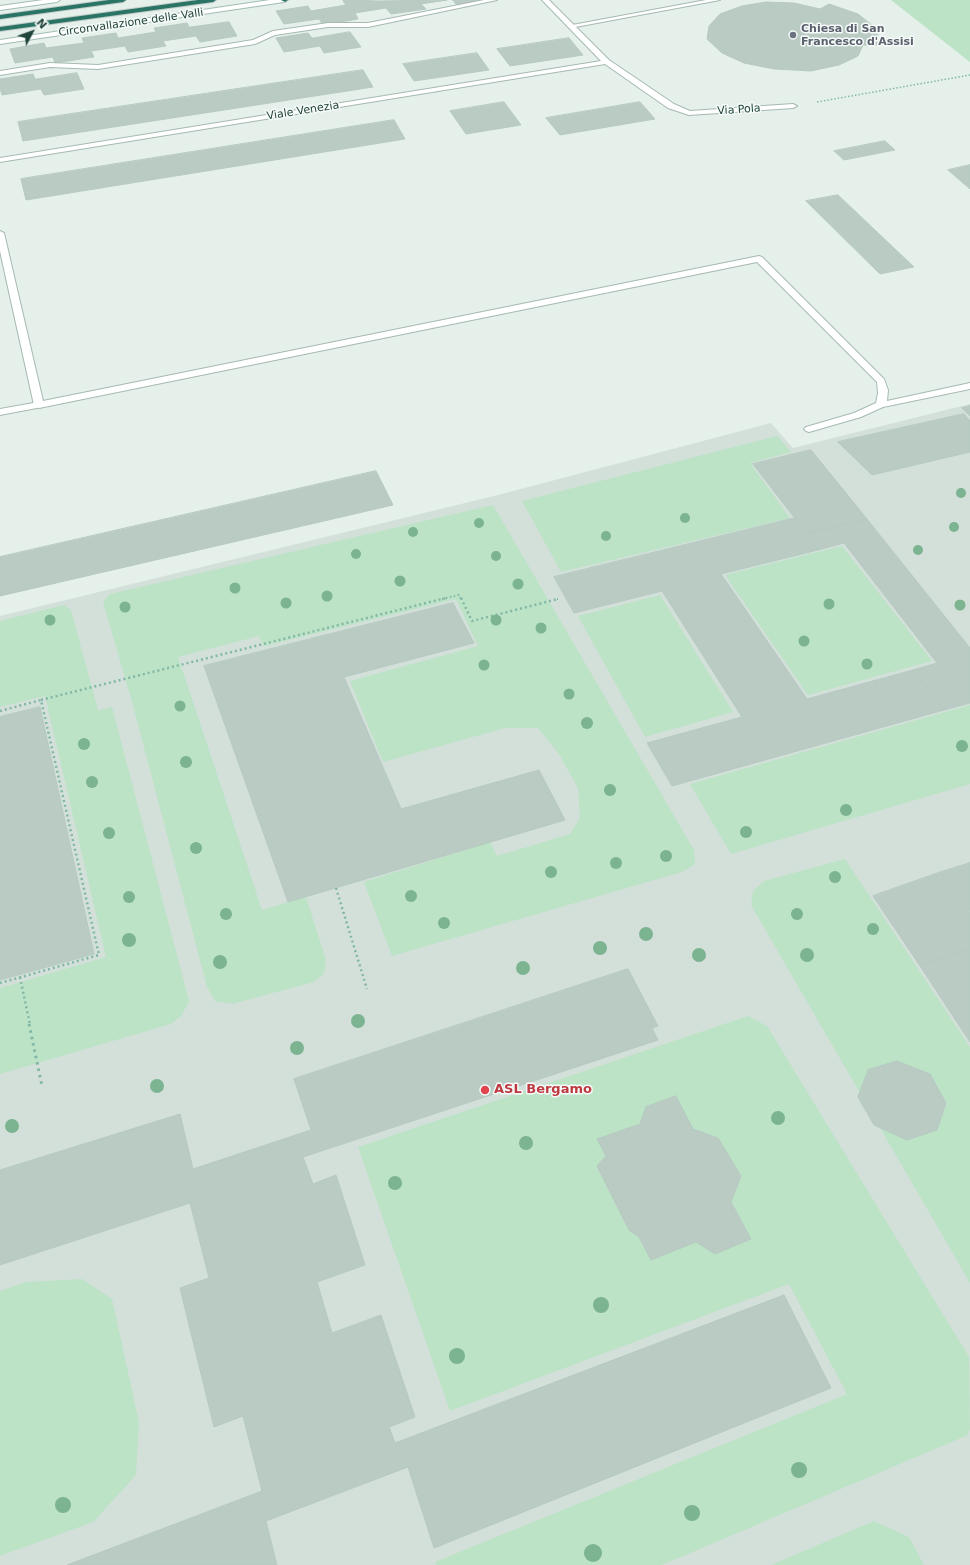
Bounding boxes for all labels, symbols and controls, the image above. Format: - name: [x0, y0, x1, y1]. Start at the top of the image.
- street label: Circonvallazione delle Valli: [58, 6, 204, 40]
- north arrow: [12, 12, 52, 52]
- text: N: [34, 16, 49, 32]
- place label: Chiesa di San Francesco d'Assisi: [801, 22, 914, 48]
- marker: Chiesa di San Francesco d'Assisi: [788, 30, 798, 40]
- street label: Viale Venezia: [266, 99, 340, 123]
- street label: Via Pola: [717, 102, 761, 118]
- place label: ASL Bergamo: [494, 1082, 592, 1098]
- marker: ASL Bergamo: [479, 1084, 491, 1096]

